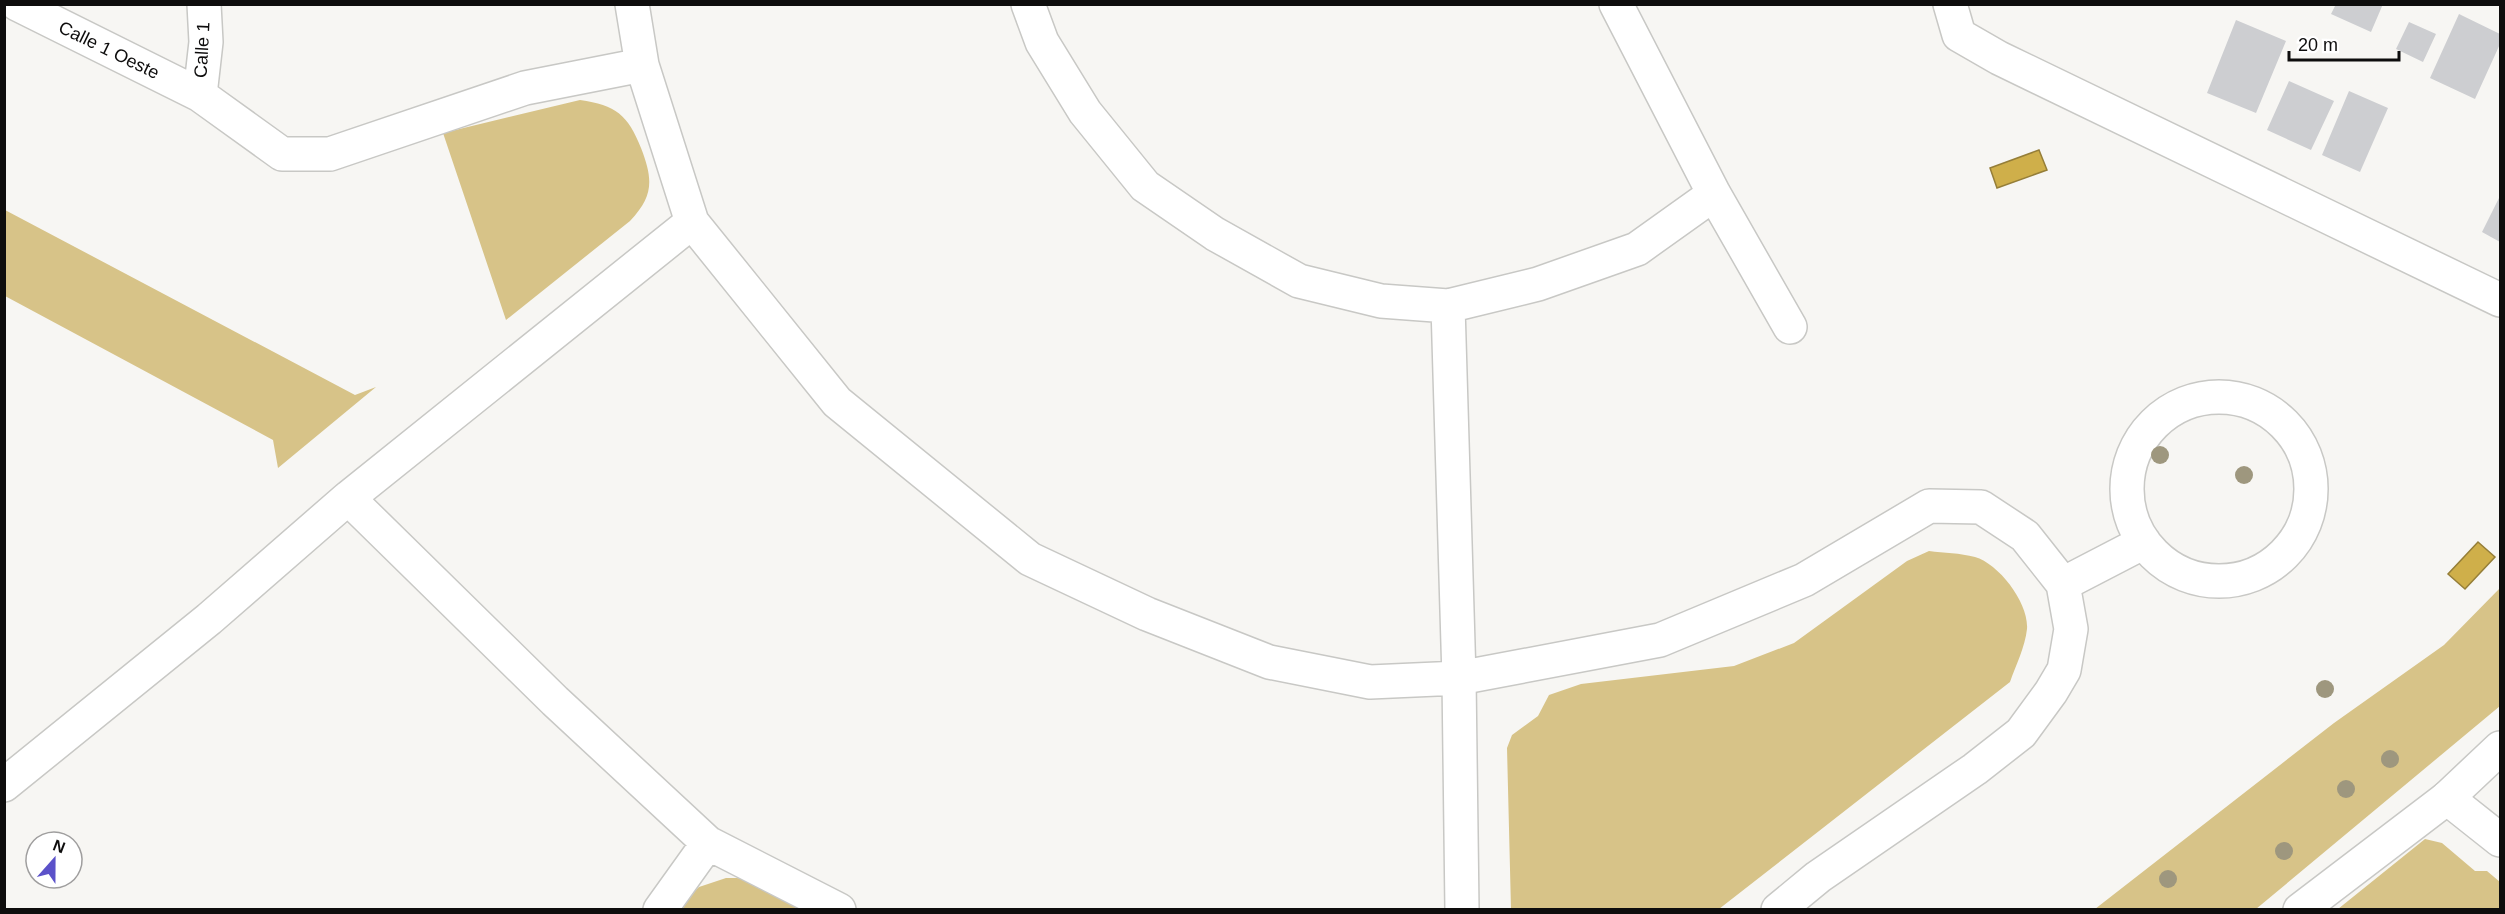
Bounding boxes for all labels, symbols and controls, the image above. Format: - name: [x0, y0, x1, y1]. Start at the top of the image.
- street label: Calle 1 Oeste: [56, 17, 162, 83]
- street label: Calle 1: [191, 21, 213, 79]
- scale bar: [2289, 24, 2398, 62]
- text: 20 m: [2298, 35, 2338, 55]
- north arrow: [24, 830, 84, 890]
- text: N: [51, 836, 68, 856]

